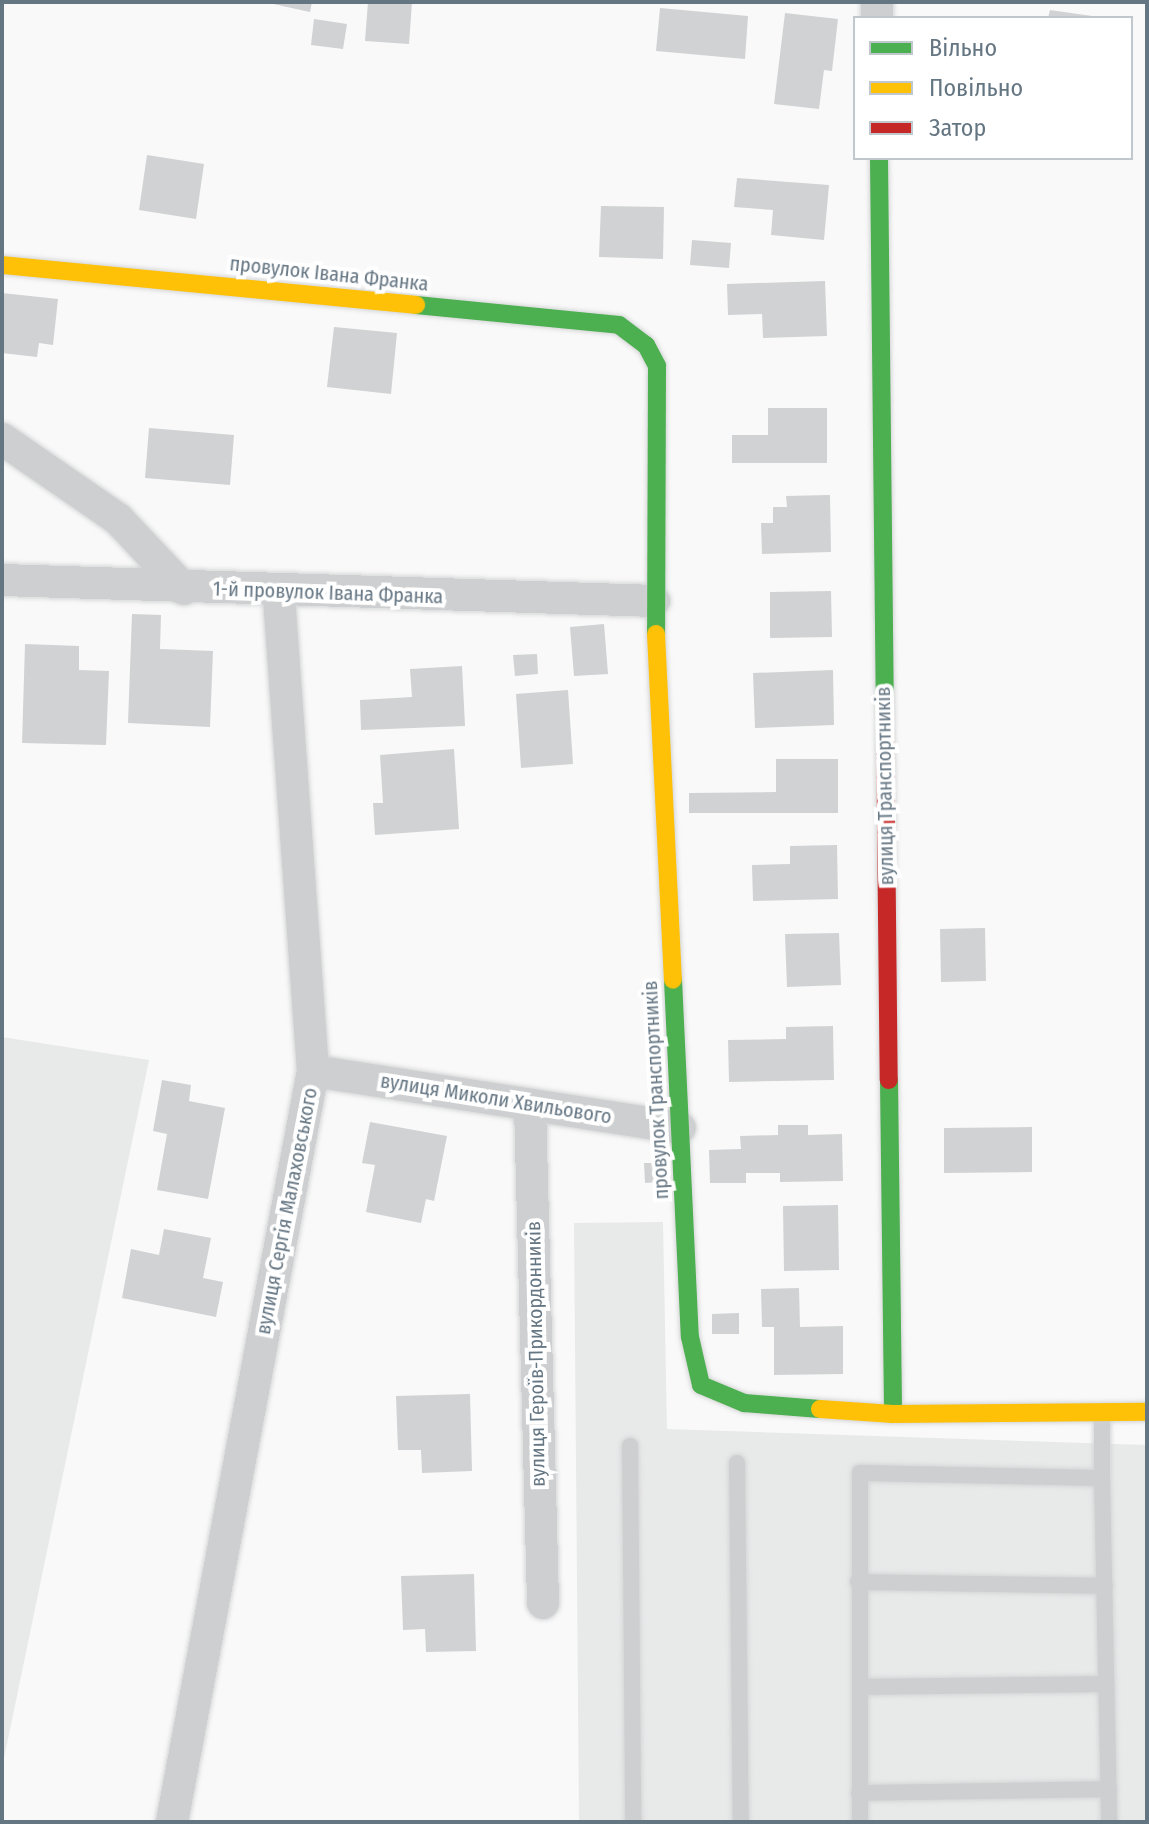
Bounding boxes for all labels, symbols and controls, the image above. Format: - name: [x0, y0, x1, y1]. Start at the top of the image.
- legend: [853, 16, 1133, 160]
- text: Вільно: [929, 34, 997, 62]
- text: Повільно: [929, 74, 1023, 102]
- text: Затор: [929, 114, 986, 142]
- street label: провулок Івана Франка: [228, 252, 430, 296]
- street label: 1-й провулок Івана Франка: [212, 577, 444, 609]
- street label: вулиця Транспортників: [871, 686, 899, 886]
- street label: провулок Транспортників: [638, 980, 674, 1200]
- street label: вулиця Миколи Хвильового: [379, 1069, 613, 1129]
- street label: вулиця Сергія Малаховського: [251, 1086, 323, 1336]
- street label: вулиця Героїв-Прикордонників: [522, 1221, 550, 1487]

